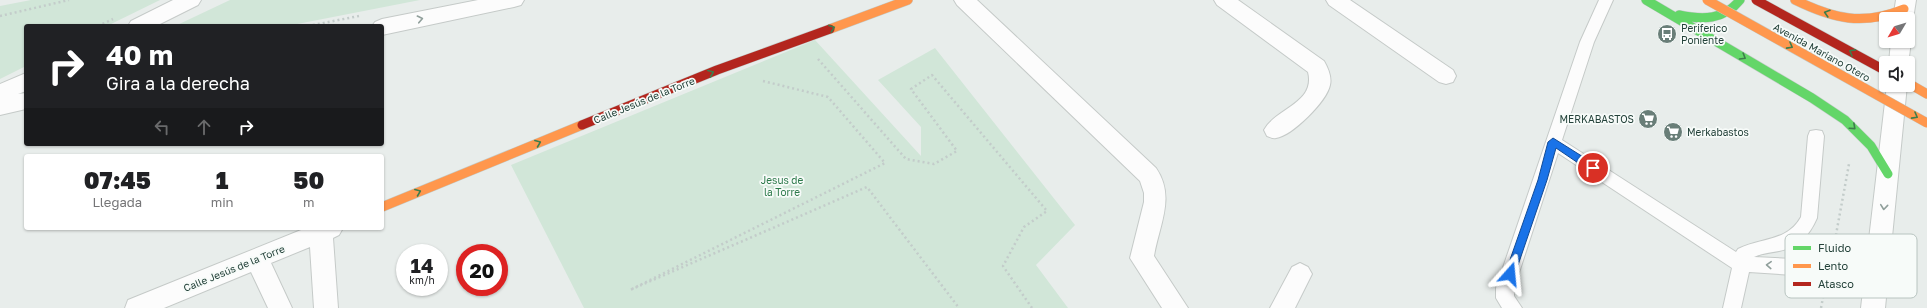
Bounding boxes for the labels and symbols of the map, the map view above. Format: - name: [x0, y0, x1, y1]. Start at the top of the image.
- one-way arrow: [1823, 10, 1830, 18]
- north arrow: [1879, 12, 1915, 48]
- one-way arrow: [417, 16, 423, 24]
- street label: Avenida Mariano Otero: [1772, 20, 1872, 84]
- place label: Periferico Poniente: [1681, 22, 1727, 46]
- bus stop icon: Periferico Poniente: [1656, 23, 1678, 45]
- one-way arrow: [829, 24, 836, 32]
- one-way arrow: [1786, 42, 1793, 49]
- one-way arrow: [1849, 50, 1856, 57]
- one-way arrow: [1739, 53, 1746, 60]
- one-way arrow: [707, 69, 714, 77]
- street label: Calle Jesús de la Torre: [592, 74, 697, 126]
- supermarket icon: MERKABASTOS: [1637, 108, 1659, 130]
- one-way arrow: [1911, 112, 1919, 119]
- place label: MERKABASTOS: [1560, 113, 1634, 125]
- supermarket icon: Merkabastos: [1662, 121, 1684, 143]
- one-way arrow: [1848, 122, 1855, 129]
- place label: Merkabastos: [1687, 126, 1749, 138]
- one-way arrow: [535, 140, 542, 148]
- pin: [1576, 151, 1610, 185]
- park label: Jesus de la Torre: [761, 174, 803, 198]
- one-way arrow: [415, 189, 422, 197]
- one-way arrow: [1880, 204, 1889, 210]
- legend: [1785, 234, 1917, 298]
- text: Fluido: [1818, 241, 1851, 254]
- street label: Calle Jesús de la Torre: [182, 242, 287, 294]
- speed limit sign: 20: [456, 244, 508, 296]
- position arrow: [1489, 253, 1531, 295]
- text: Lento: [1818, 259, 1849, 272]
- one-way arrow: [1766, 261, 1772, 269]
- text: Atasco: [1818, 277, 1854, 290]

